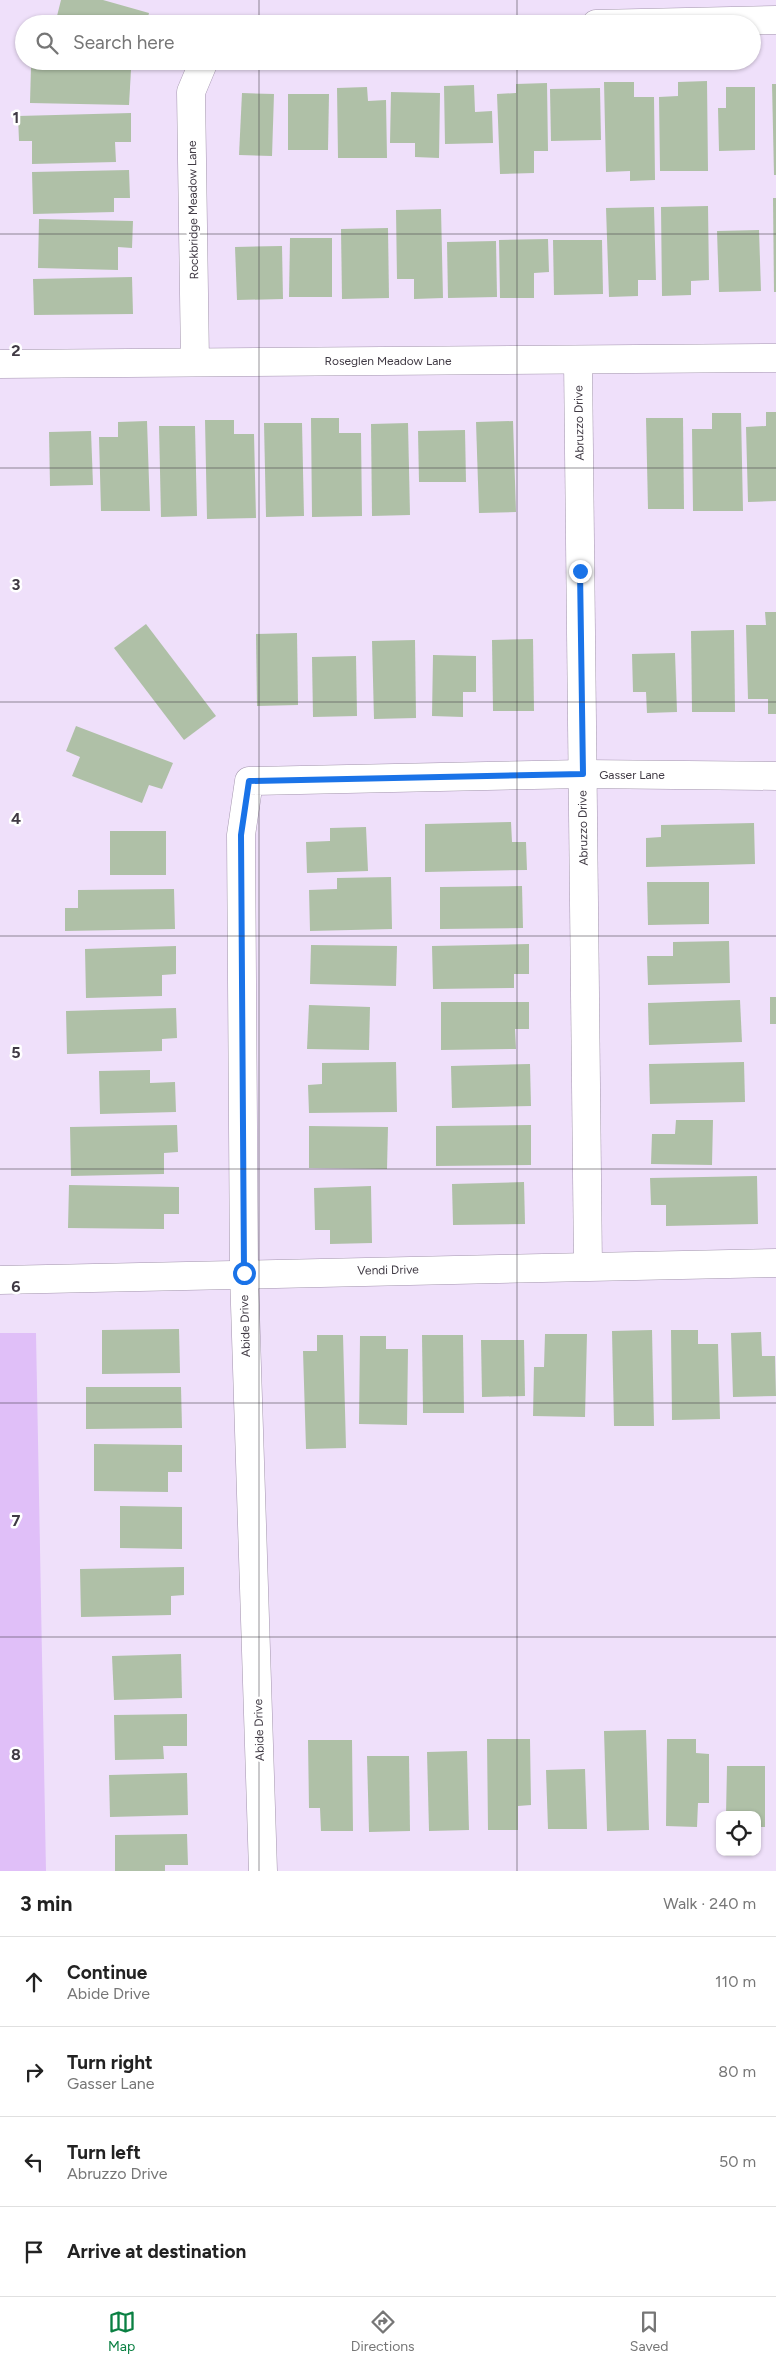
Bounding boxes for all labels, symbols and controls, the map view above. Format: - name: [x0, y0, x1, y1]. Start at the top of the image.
- search box: [15, 15, 761, 70]
- icon: search: [33, 29, 61, 57]
- text: Search here: [73, 31, 175, 54]
- text: 1: [13, 108, 19, 127]
- street label: Rockbridge Meadow Lane: [185, 140, 201, 280]
- text: 2: [11, 341, 21, 360]
- street label: Roseglen Meadow Lane: [324, 354, 452, 368]
- street label: Abruzzo Drive: [571, 385, 587, 461]
- route end: [569, 560, 592, 583]
- text: 3: [12, 575, 21, 594]
- street label: Gasser Lane: [599, 768, 665, 782]
- street label: Abruzzo Drive: [575, 790, 591, 866]
- text: 4: [11, 809, 21, 828]
- text: 5: [11, 1043, 21, 1062]
- route start: [233, 1262, 256, 1285]
- street label: Vendi Drive: [357, 1262, 419, 1278]
- text: 6: [11, 1277, 21, 1296]
- street label: Abide Drive: [237, 1294, 253, 1357]
- text: 7: [12, 1511, 21, 1530]
- street label: Abide Drive: [251, 1698, 267, 1761]
- text: 8: [11, 1745, 21, 1764]
- map controls: [716, 1811, 761, 1856]
- button: locate: [716, 1811, 761, 1856]
- text: 3 min: [20, 1891, 72, 1916]
- text: Walk · 240 m: [663, 1894, 756, 1913]
- text: Continue: [67, 1961, 147, 1984]
- icon: ahead: [20, 1968, 48, 1996]
- text: 110 m: [715, 1972, 756, 1991]
- text: Abide Drive: [67, 1984, 150, 2003]
- text: Turn right: [67, 2051, 153, 2074]
- icon: right: [20, 2058, 48, 2086]
- text: 80 m: [718, 2062, 756, 2081]
- text: Gasser Lane: [67, 2074, 154, 2093]
- text: Turn left: [67, 2141, 141, 2164]
- icon: left: [20, 2148, 48, 2176]
- text: 50 m: [719, 2152, 756, 2171]
- text: Abruzzo Drive: [67, 2164, 167, 2183]
- icon: arrive: [20, 2238, 48, 2266]
- text: Arrive at destination: [67, 2240, 246, 2263]
- tab: Map: [108, 2308, 136, 2355]
- tab: Directions: [351, 2308, 415, 2355]
- tab: Saved: [630, 2308, 668, 2355]

